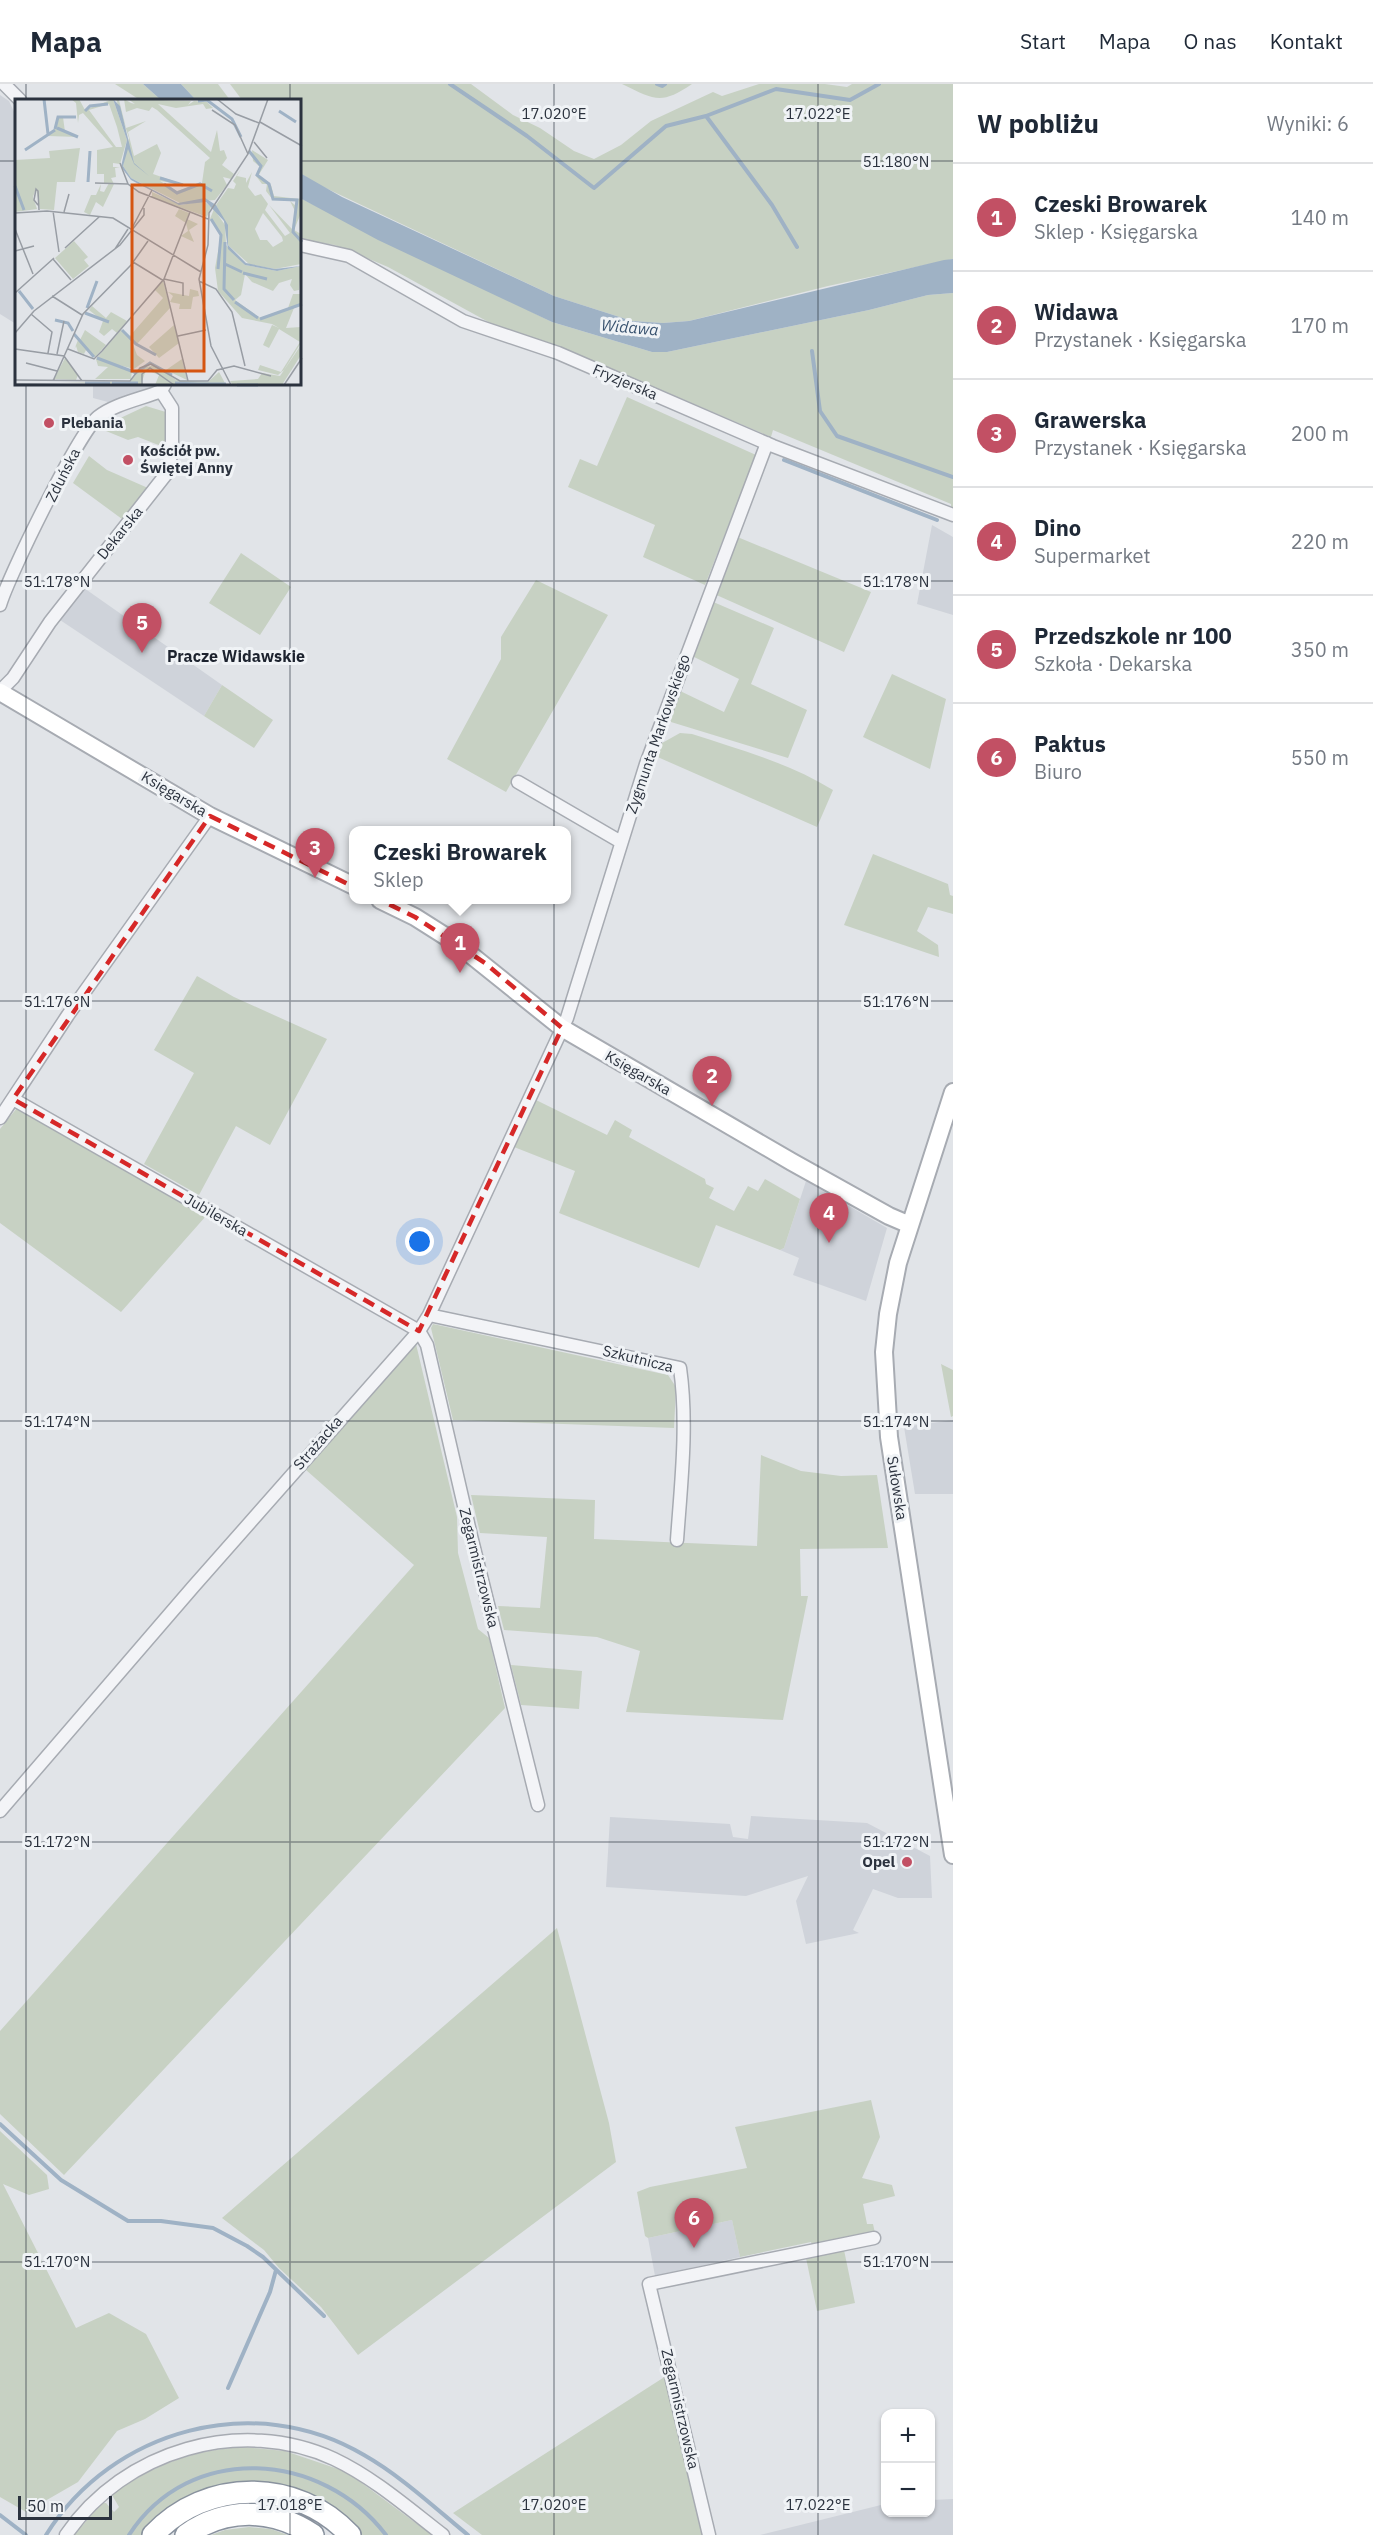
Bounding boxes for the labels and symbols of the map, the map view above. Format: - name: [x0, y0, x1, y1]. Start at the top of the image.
- inset map: [15, 99, 302, 386]
- text: 17.020°E: [522, 104, 586, 123]
- text: 17.022°E: [786, 104, 850, 123]
- text: 51.180°N: [863, 152, 929, 171]
- water label: Widawa: [600, 315, 660, 339]
- street label: Fryzjerska: [590, 359, 661, 404]
- place label: Plebania: [61, 413, 124, 432]
- marker: Plebania: [42, 416, 56, 430]
- place label: Kościół pw. Świętej Anny: [140, 441, 233, 477]
- street label: Zduńska: [41, 445, 84, 505]
- marker: Kościół pw. Świętej Anny: [121, 453, 135, 467]
- street label: Dekarska: [92, 502, 147, 563]
- text: 51.178°N: [24, 572, 90, 591]
- text: 51.178°N: [863, 572, 929, 591]
- pin: 5: [122, 604, 162, 653]
- district label: Pracze Widawskie: [167, 646, 305, 666]
- street label: Zygmunta Markowskiego: [621, 652, 694, 816]
- street label: Księgarska: [138, 767, 211, 821]
- pin: 3: [296, 828, 334, 878]
- pin: 1: [440, 924, 480, 973]
- text: 51.176°N: [24, 992, 90, 1011]
- text: 51.176°N: [863, 992, 929, 1011]
- street label: Księgarska: [602, 1046, 675, 1099]
- pin: 2: [692, 1056, 732, 1106]
- street label: Jubilerska: [181, 1189, 251, 1240]
- pin: 4: [810, 1194, 848, 1243]
- your location: [405, 1227, 434, 1256]
- street label: Szkutnicza: [601, 1341, 675, 1376]
- text: 51.174°N: [24, 1412, 90, 1431]
- street label: Strażacka: [289, 1412, 346, 1474]
- text: 51.174°N: [863, 1412, 929, 1431]
- street label: Sułowska: [883, 1455, 912, 1521]
- street label: Zegarmistrzowska: [455, 1506, 504, 1630]
- text: 51.172°N: [24, 1832, 90, 1851]
- text: 51.172°N: [863, 1832, 929, 1851]
- place label: Opel: [862, 1852, 895, 1871]
- marker: Opel: [900, 1855, 914, 1869]
- pin: 6: [674, 2198, 714, 2248]
- text: 51.170°N: [24, 2252, 90, 2271]
- text: 51.170°N: [863, 2252, 929, 2271]
- street label: Zegarmistrzowska: [657, 2347, 704, 2471]
- scale bar: [18, 2493, 112, 2520]
- text: 17.018°E: [258, 2495, 322, 2514]
- text: 17.020°E: [522, 2495, 586, 2514]
- text: 17.022°E: [786, 2495, 850, 2514]

